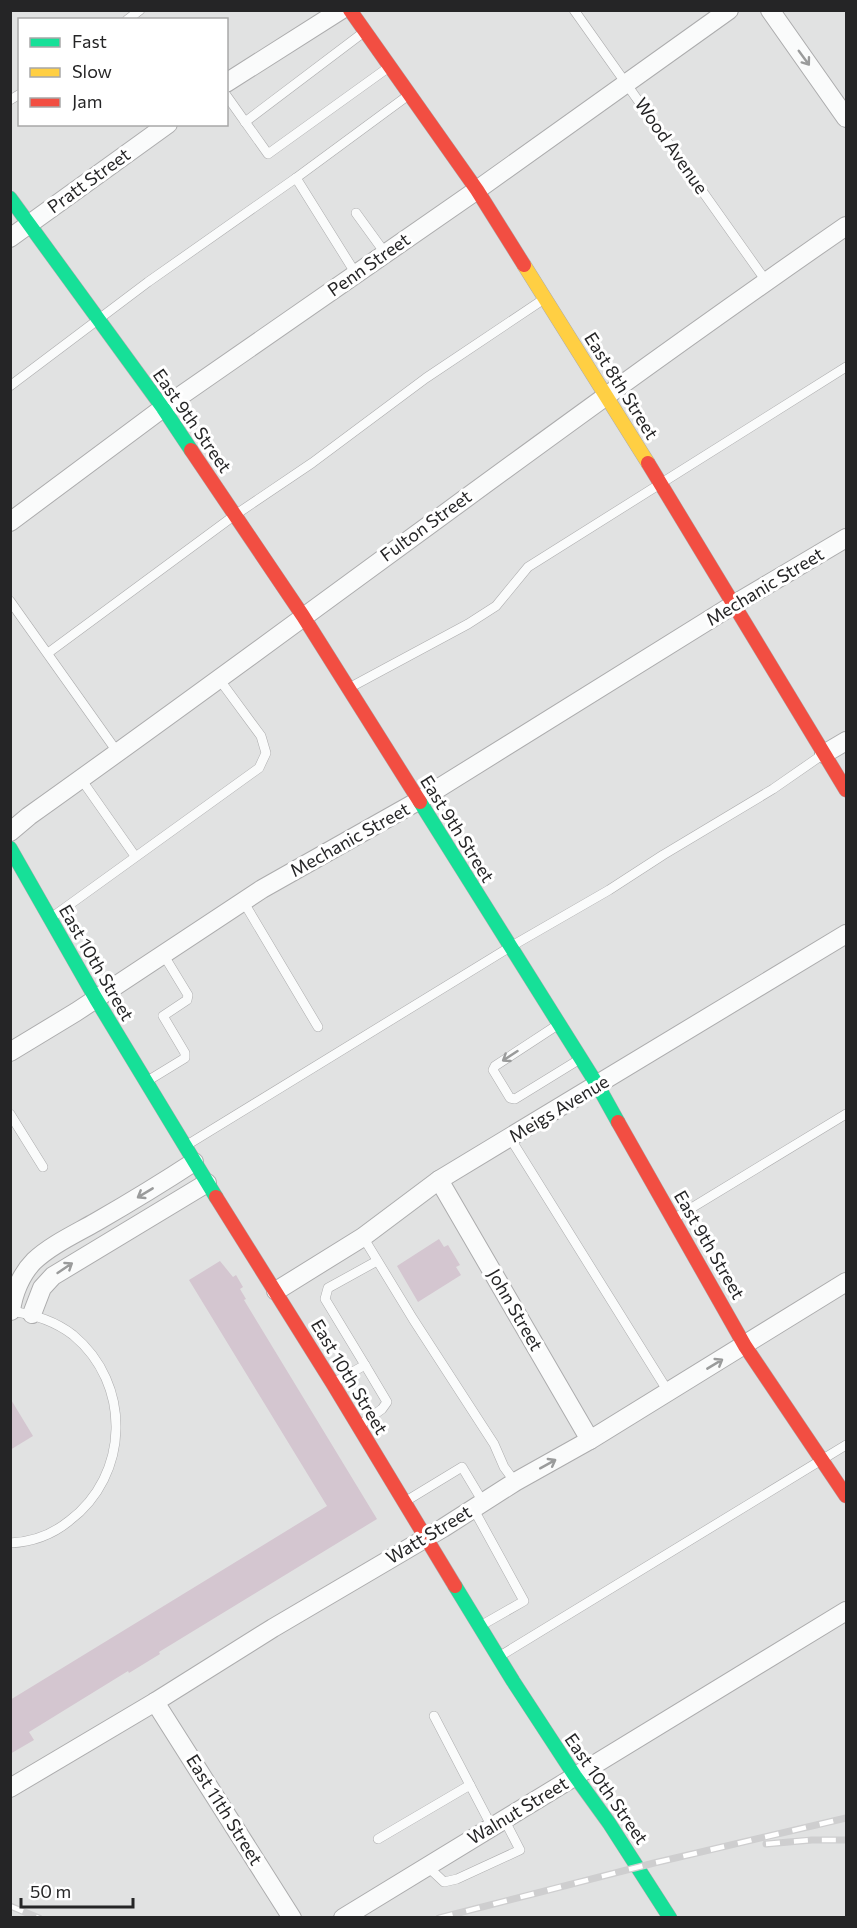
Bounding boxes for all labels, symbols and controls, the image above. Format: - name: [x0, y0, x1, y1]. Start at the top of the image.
- legend: [18, 18, 228, 126]
- text: Fast: [72, 30, 107, 52]
- one-way arrow: [798, 50, 810, 66]
- text: Slow: [72, 60, 112, 82]
- text: Jam: [72, 90, 102, 112]
- street label: Wood Avenue: [631, 93, 713, 198]
- street label: Pratt Street: [43, 143, 134, 218]
- street label: Penn Street: [323, 228, 414, 301]
- street label: East 8th Street: [580, 328, 664, 443]
- street label: East 9th Street: [149, 364, 237, 477]
- street label: Fulton Street: [376, 485, 475, 566]
- street label: Mechanic Street: [702, 542, 827, 630]
- street label: East 9th Street: [416, 771, 500, 886]
- street label: Mechanic Street: [286, 797, 413, 881]
- street label: East 10th Street: [55, 900, 139, 1025]
- one-way arrow: [502, 1050, 519, 1062]
- street label: Meigs Avenue: [505, 1070, 612, 1147]
- street label: East 9th Street: [670, 1186, 750, 1303]
- one-way arrow: [137, 1187, 154, 1199]
- one-way arrow: [56, 1262, 73, 1274]
- street label: John Street: [484, 1265, 548, 1354]
- street label: East 10th Street: [307, 1315, 393, 1438]
- one-way arrow: [706, 1358, 723, 1370]
- one-way arrow: [538, 1458, 556, 1469]
- street label: Watt Street: [382, 1500, 475, 1568]
- street label: East 10th Street: [560, 1729, 653, 1848]
- street label: East 11th Street: [182, 1750, 268, 1869]
- street label: Walnut Street: [463, 1771, 572, 1849]
- scale bar: [21, 1871, 134, 1909]
- text: 50 m: [30, 1880, 71, 1902]

